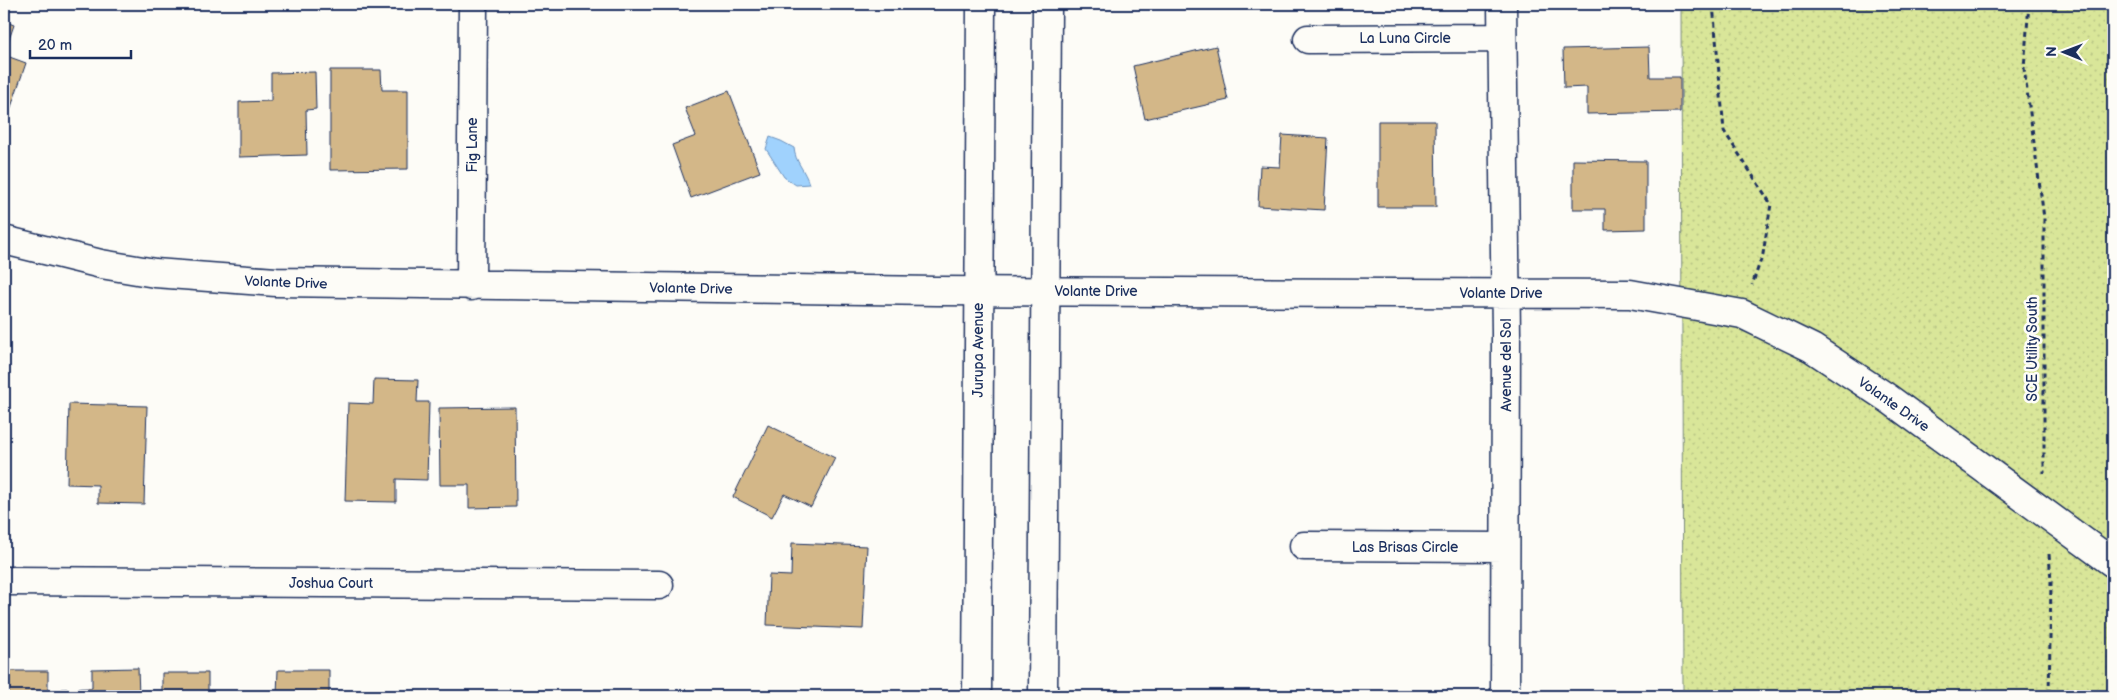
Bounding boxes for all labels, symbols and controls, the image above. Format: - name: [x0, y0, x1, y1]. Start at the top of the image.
- scale bar: [30, 28, 131, 60]
- north arrow: [2040, 28, 2090, 78]
- street label: La Luna Circle: [1359, 30, 1451, 47]
- text: 20 m: [38, 36, 72, 55]
- text: N: [2043, 46, 2060, 57]
- street label: Fig Lane: [464, 117, 481, 173]
- street label: Volante Drive: [244, 273, 328, 292]
- street label: Volante Drive: [649, 279, 733, 298]
- street label: Volante Drive: [1054, 283, 1138, 300]
- street label: Volante Drive: [1459, 285, 1543, 302]
- street label: SCE Utility South: [2024, 296, 2041, 402]
- street label: Jurupa Avenue: [970, 303, 987, 397]
- street label: Avenue del Sol: [1498, 318, 1515, 412]
- street label: Volante Drive: [1855, 374, 1933, 435]
- street label: Las Brisas Circle: [1352, 539, 1458, 556]
- street label: Joshua Court: [289, 575, 374, 592]

